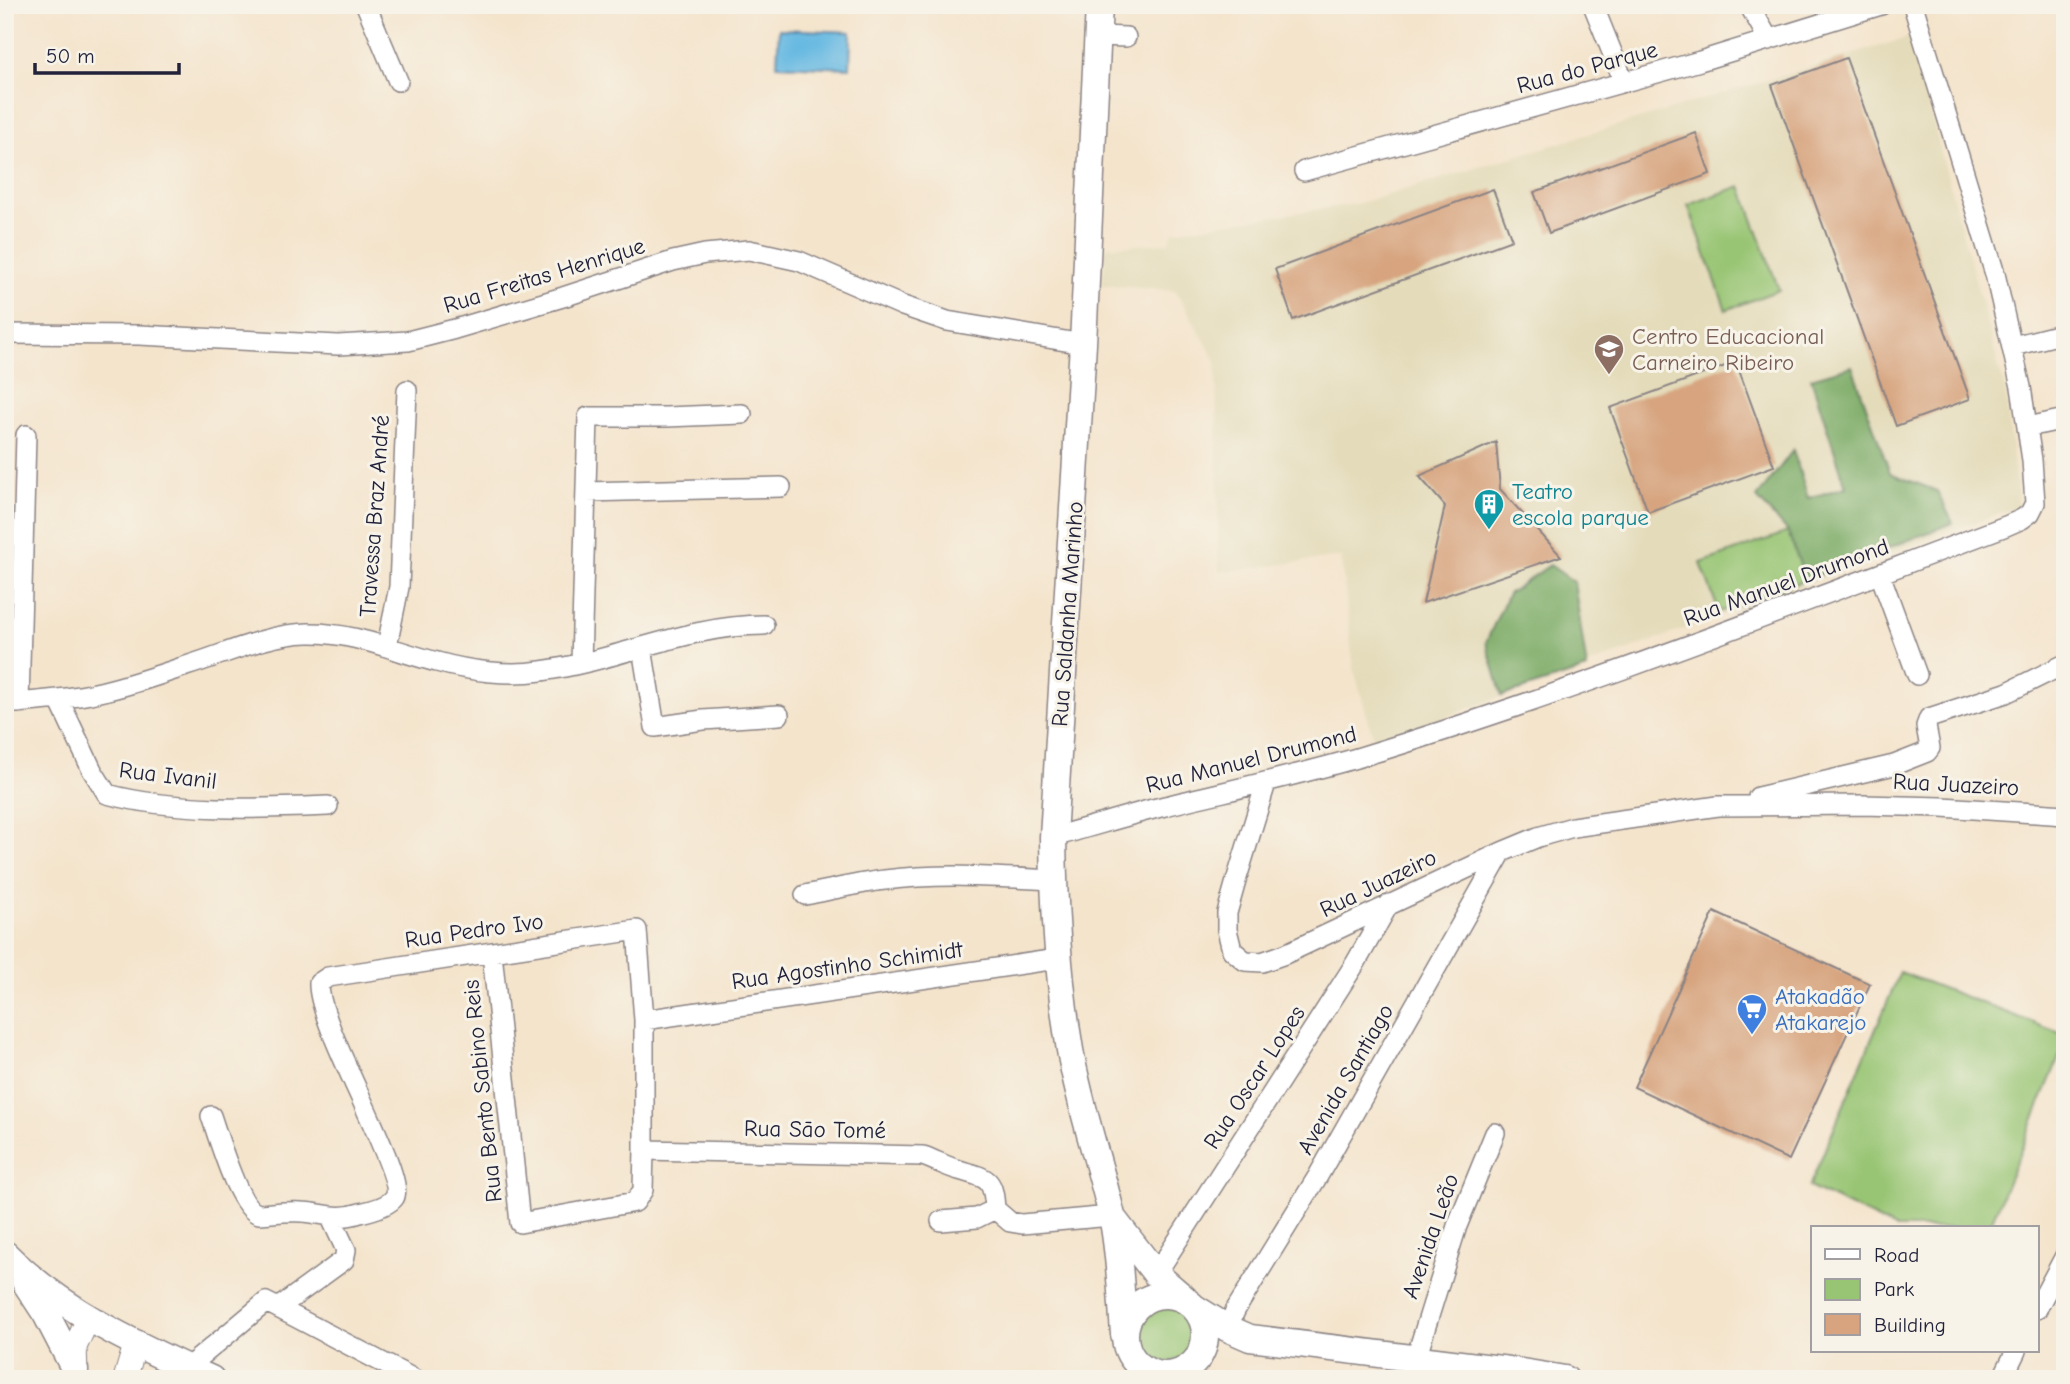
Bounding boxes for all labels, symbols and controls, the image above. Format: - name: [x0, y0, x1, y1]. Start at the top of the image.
- scale bar: [35, 32, 178, 76]
- street label: Rua do Parque: [1514, 36, 1661, 99]
- text: 50 m: [46, 44, 95, 68]
- street label: Rua Freitas Henrique: [440, 232, 648, 319]
- place label: Centro Educacional Carneiro Ribeiro: [1632, 323, 1824, 376]
- school or university icon: Centro Educacional Carneiro Ribeiro: [1592, 332, 1626, 376]
- street label: Travessa Braz André: [354, 414, 395, 618]
- place label: Teatro escola parque: [1512, 478, 1649, 531]
- building icon: Teatro escola parque: [1472, 487, 1506, 531]
- street label: Rua Saldanha Marinho: [1046, 500, 1089, 728]
- street label: Rua Manuel Drumond: [1680, 533, 1892, 632]
- street label: Rua Manuel Drumond: [1143, 720, 1359, 799]
- street label: Rua Ivanil: [118, 756, 218, 795]
- street label: Rua Juazeiro: [1892, 768, 2020, 801]
- street label: Rua Juazeiro: [1316, 844, 1441, 923]
- street label: Rua Pedro Ivo: [403, 907, 545, 954]
- street label: Rua Agostinho Schimidt: [730, 936, 966, 995]
- street label: Rua Bento Sabino Reis: [457, 978, 508, 1204]
- place label: Atakadão Atakarejo: [1775, 983, 1866, 1036]
- supermarket icon: Atakadão Atakarejo: [1735, 992, 1769, 1036]
- street label: Avenida Santiago: [1291, 999, 1399, 1159]
- street label: Rua Oscar Lopes: [1198, 1000, 1311, 1154]
- street label: Rua Sāo Tomé: [744, 1115, 886, 1144]
- street label: Avenida Leão: [1396, 1170, 1464, 1302]
- legend: [1811, 1226, 2038, 1352]
- text: Road: [1874, 1243, 1919, 1267]
- text: Park: [1874, 1277, 1914, 1301]
- text: Building: [1874, 1313, 1946, 1337]

